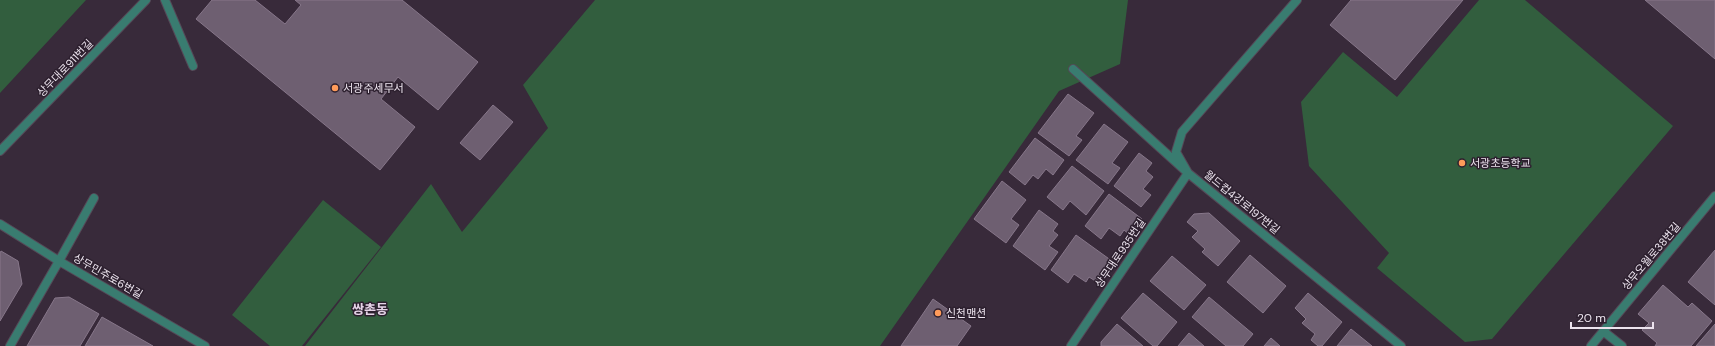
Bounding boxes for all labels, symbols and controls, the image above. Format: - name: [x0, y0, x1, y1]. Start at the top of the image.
- street label: 상무대로911번길: [34, 36, 96, 100]
- place label: 서광주세무서: [343, 81, 404, 95]
- marker: 서광주세무서: [330, 83, 340, 93]
- place label: 서광초등학교: [1470, 156, 1531, 170]
- marker: 서광초등학교: [1457, 158, 1467, 168]
- street label: 월드컵4강로197번길: [1201, 167, 1283, 237]
- street label: 상무대로935번길: [1092, 216, 1148, 290]
- street label: 상무오월로38번길: [1619, 219, 1683, 293]
- street label: 상무민주로6번길: [71, 251, 145, 301]
- district label: 쌍촌동: [352, 301, 388, 318]
- scale bar: [1571, 304, 1653, 330]
- place label: 신천맨션: [946, 306, 986, 320]
- marker: 신천맨션: [933, 308, 943, 318]
- text: 20 m: [1577, 310, 1606, 326]

